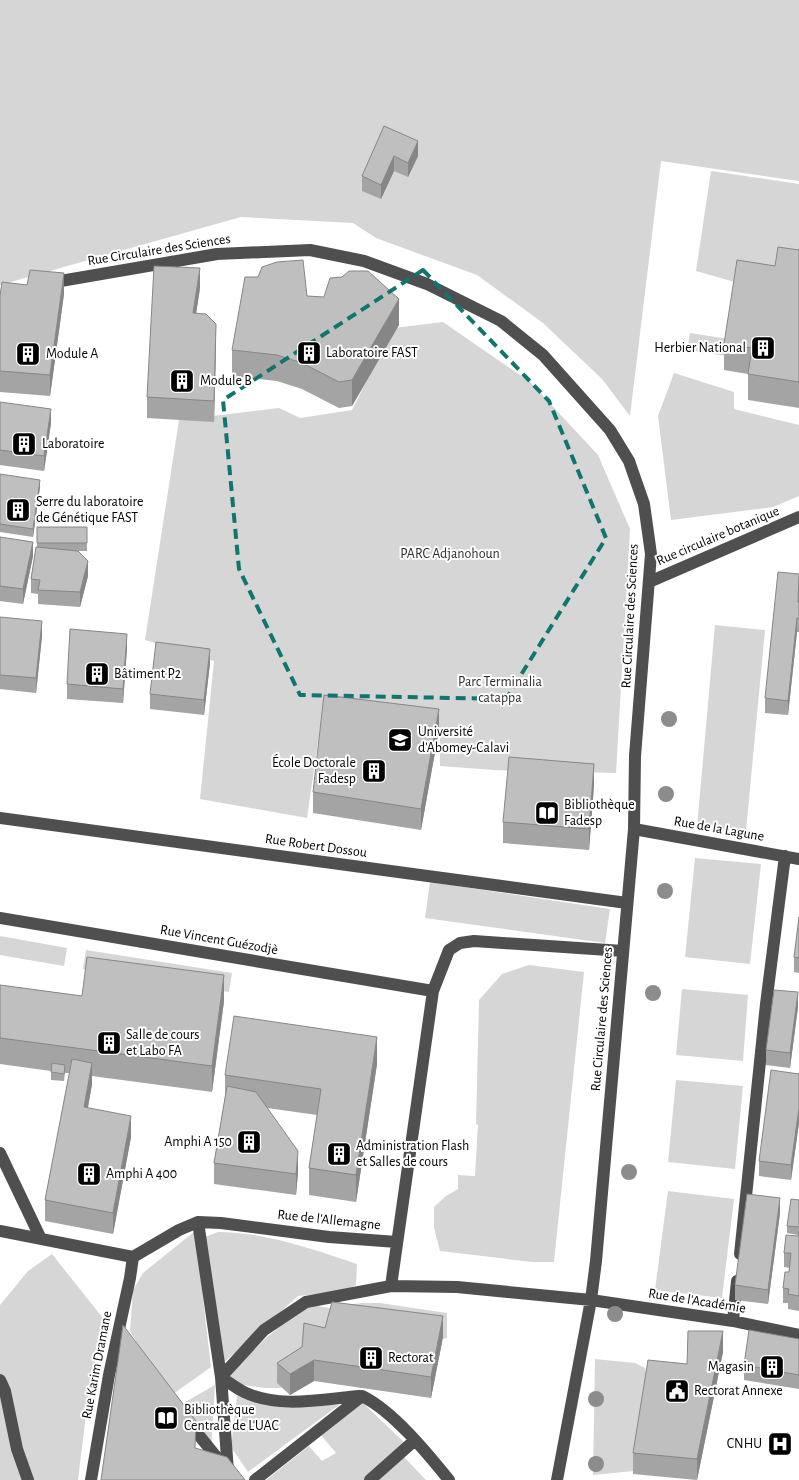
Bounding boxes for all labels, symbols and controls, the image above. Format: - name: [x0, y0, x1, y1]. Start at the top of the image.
- street label: Rue Circulaire des Sciences: [86, 232, 232, 268]
- building icon: Herbier National: [750, 335, 776, 361]
- building icon: Laboratoire FAST: [296, 340, 322, 366]
- building icon: Module A: [15, 341, 41, 367]
- place label: Herbier National: [654, 341, 746, 355]
- place label: Laboratoire FAST: [326, 346, 418, 360]
- place label: Module A: [46, 347, 98, 361]
- building icon: Module B: [169, 368, 195, 394]
- place label: Module B: [200, 374, 252, 388]
- building icon: Laboratoire: [11, 431, 37, 457]
- place label: Laboratoire: [42, 437, 105, 451]
- place label: Serre du laboratoire de Génétique FAST: [36, 495, 143, 525]
- building icon: Serre du laboratoire de Génétique FAST: [5, 497, 31, 523]
- street label: Rue circulaire botanique: [655, 504, 781, 568]
- street label: Rue Circulaire des Sciences: [619, 543, 641, 689]
- park label: PARC Adjanohoun: [400, 547, 500, 561]
- building icon: Bâtiment P2: [84, 661, 110, 687]
- place label: Bâtiment P2: [114, 667, 181, 681]
- park label: Parc Terminalia catappa: [458, 675, 543, 705]
- place label: Université d'Abomey-Calavi: [418, 725, 509, 755]
- school or university icon: Université d'Abomey-Calavi: [387, 727, 413, 753]
- place label: École Doctorale Fadesp: [272, 753, 356, 786]
- building icon: École Doctorale Fadesp: [361, 758, 387, 784]
- place label: Bibliothèque Fadesp: [564, 798, 635, 828]
- library icon: Bibliothèque Fadesp: [534, 800, 560, 826]
- street label: Rue de la Lagune: [673, 814, 765, 844]
- street label: Rue Robert Dossou: [264, 832, 368, 860]
- street label: Rue Vincent Guézodjè: [159, 923, 279, 957]
- street label: Rue Circulaire des Sciences: [589, 946, 615, 1092]
- place label: Salle de cours et Labo FA: [126, 1028, 199, 1058]
- building icon: Salle de cours et Labo FA: [96, 1030, 122, 1056]
- building icon: Amphi A 150: [236, 1129, 262, 1155]
- place label: Amphi A 150: [164, 1135, 232, 1149]
- place label: Administration Flash et Salles de cours: [356, 1139, 469, 1169]
- building icon: Administration Flash et Salles de cours: [326, 1141, 352, 1167]
- building icon: Amphi A 400: [76, 1161, 102, 1187]
- place label: Amphi A 400: [106, 1167, 177, 1181]
- street label: Rue de l'Allemagne: [277, 1208, 381, 1232]
- street label: Rue de l'Académie: [647, 1286, 747, 1316]
- street label: Rue Karim Dramane: [80, 1310, 114, 1420]
- building icon: Rectorat: [358, 1345, 384, 1371]
- place label: Rectorat: [388, 1351, 434, 1365]
- building icon: Magasin: [759, 1354, 785, 1380]
- place label: Magasin: [708, 1360, 754, 1374]
- public building icon: Rectorat Annexe: [664, 1378, 690, 1404]
- place label: Rectorat Annexe: [694, 1384, 783, 1398]
- place label: Bibliothèque Centrale de L'UAC: [184, 1403, 279, 1433]
- library icon: Bibliothèque Centrale de L'UAC: [153, 1405, 179, 1431]
- hospital icon: CNHU: [767, 1431, 793, 1457]
- place label: CNHU: [727, 1437, 762, 1451]

